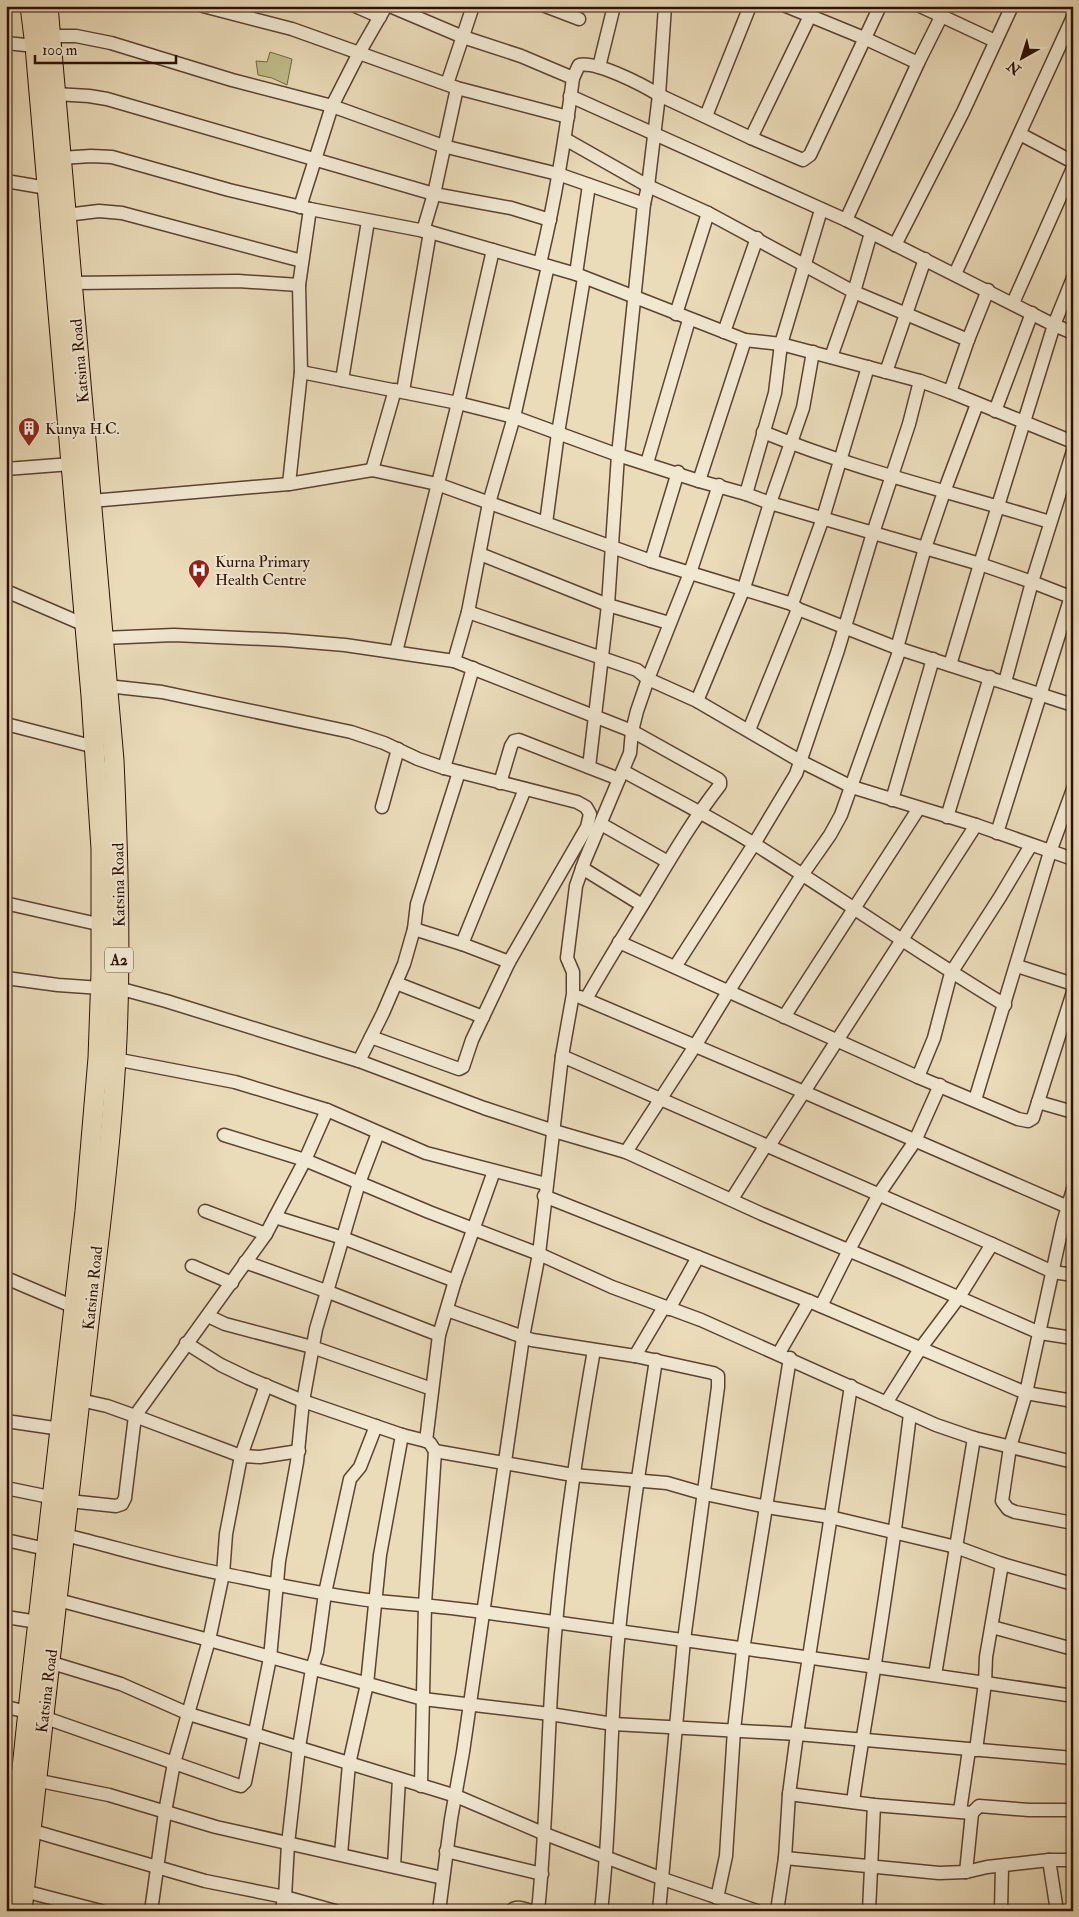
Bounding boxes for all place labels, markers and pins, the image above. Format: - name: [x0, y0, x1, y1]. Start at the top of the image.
- building icon: Kunya H.C.: [17, 416, 41, 447]
- place label: Kunya H.C.: [45, 419, 120, 439]
- place label: Kurna Primary Health Centre: [215, 552, 311, 590]
- hospital icon: Kurna Primary Health Centre: [187, 558, 211, 589]

